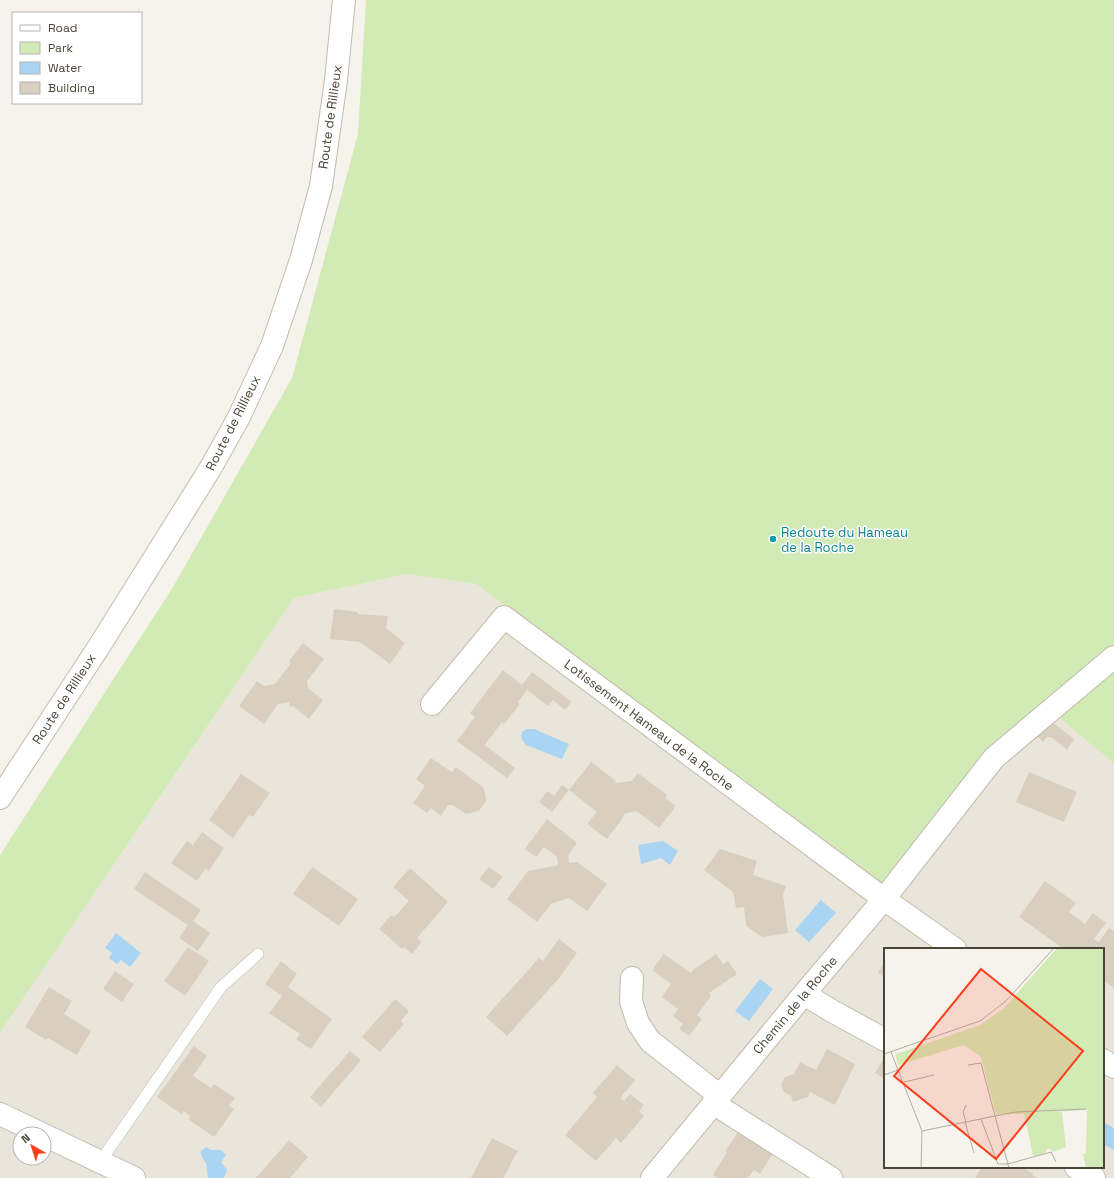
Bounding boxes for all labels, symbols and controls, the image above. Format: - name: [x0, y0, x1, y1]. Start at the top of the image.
- legend: [12, 12, 142, 104]
- text: Road: [48, 20, 77, 36]
- text: Park: [48, 40, 73, 56]
- text: Water: [48, 60, 82, 76]
- street label: Route de Rillieux: [314, 64, 346, 170]
- text: Building: [48, 80, 95, 96]
- street label: Route de Rillieux: [202, 372, 264, 474]
- place label: Redoute du Hameau de la Roche: [781, 524, 908, 556]
- marker: Redoute du Hameau de la Roche: [768, 534, 778, 544]
- street label: Route de Rillieux: [28, 650, 100, 748]
- street label: Lotissement Hameau de la Roche: [561, 656, 737, 794]
- inset map: [884, 948, 1104, 1168]
- street label: Chemin de la Roche: [749, 953, 841, 1057]
- north arrow: [12, 1126, 52, 1166]
- text: N: [18, 1130, 33, 1146]

